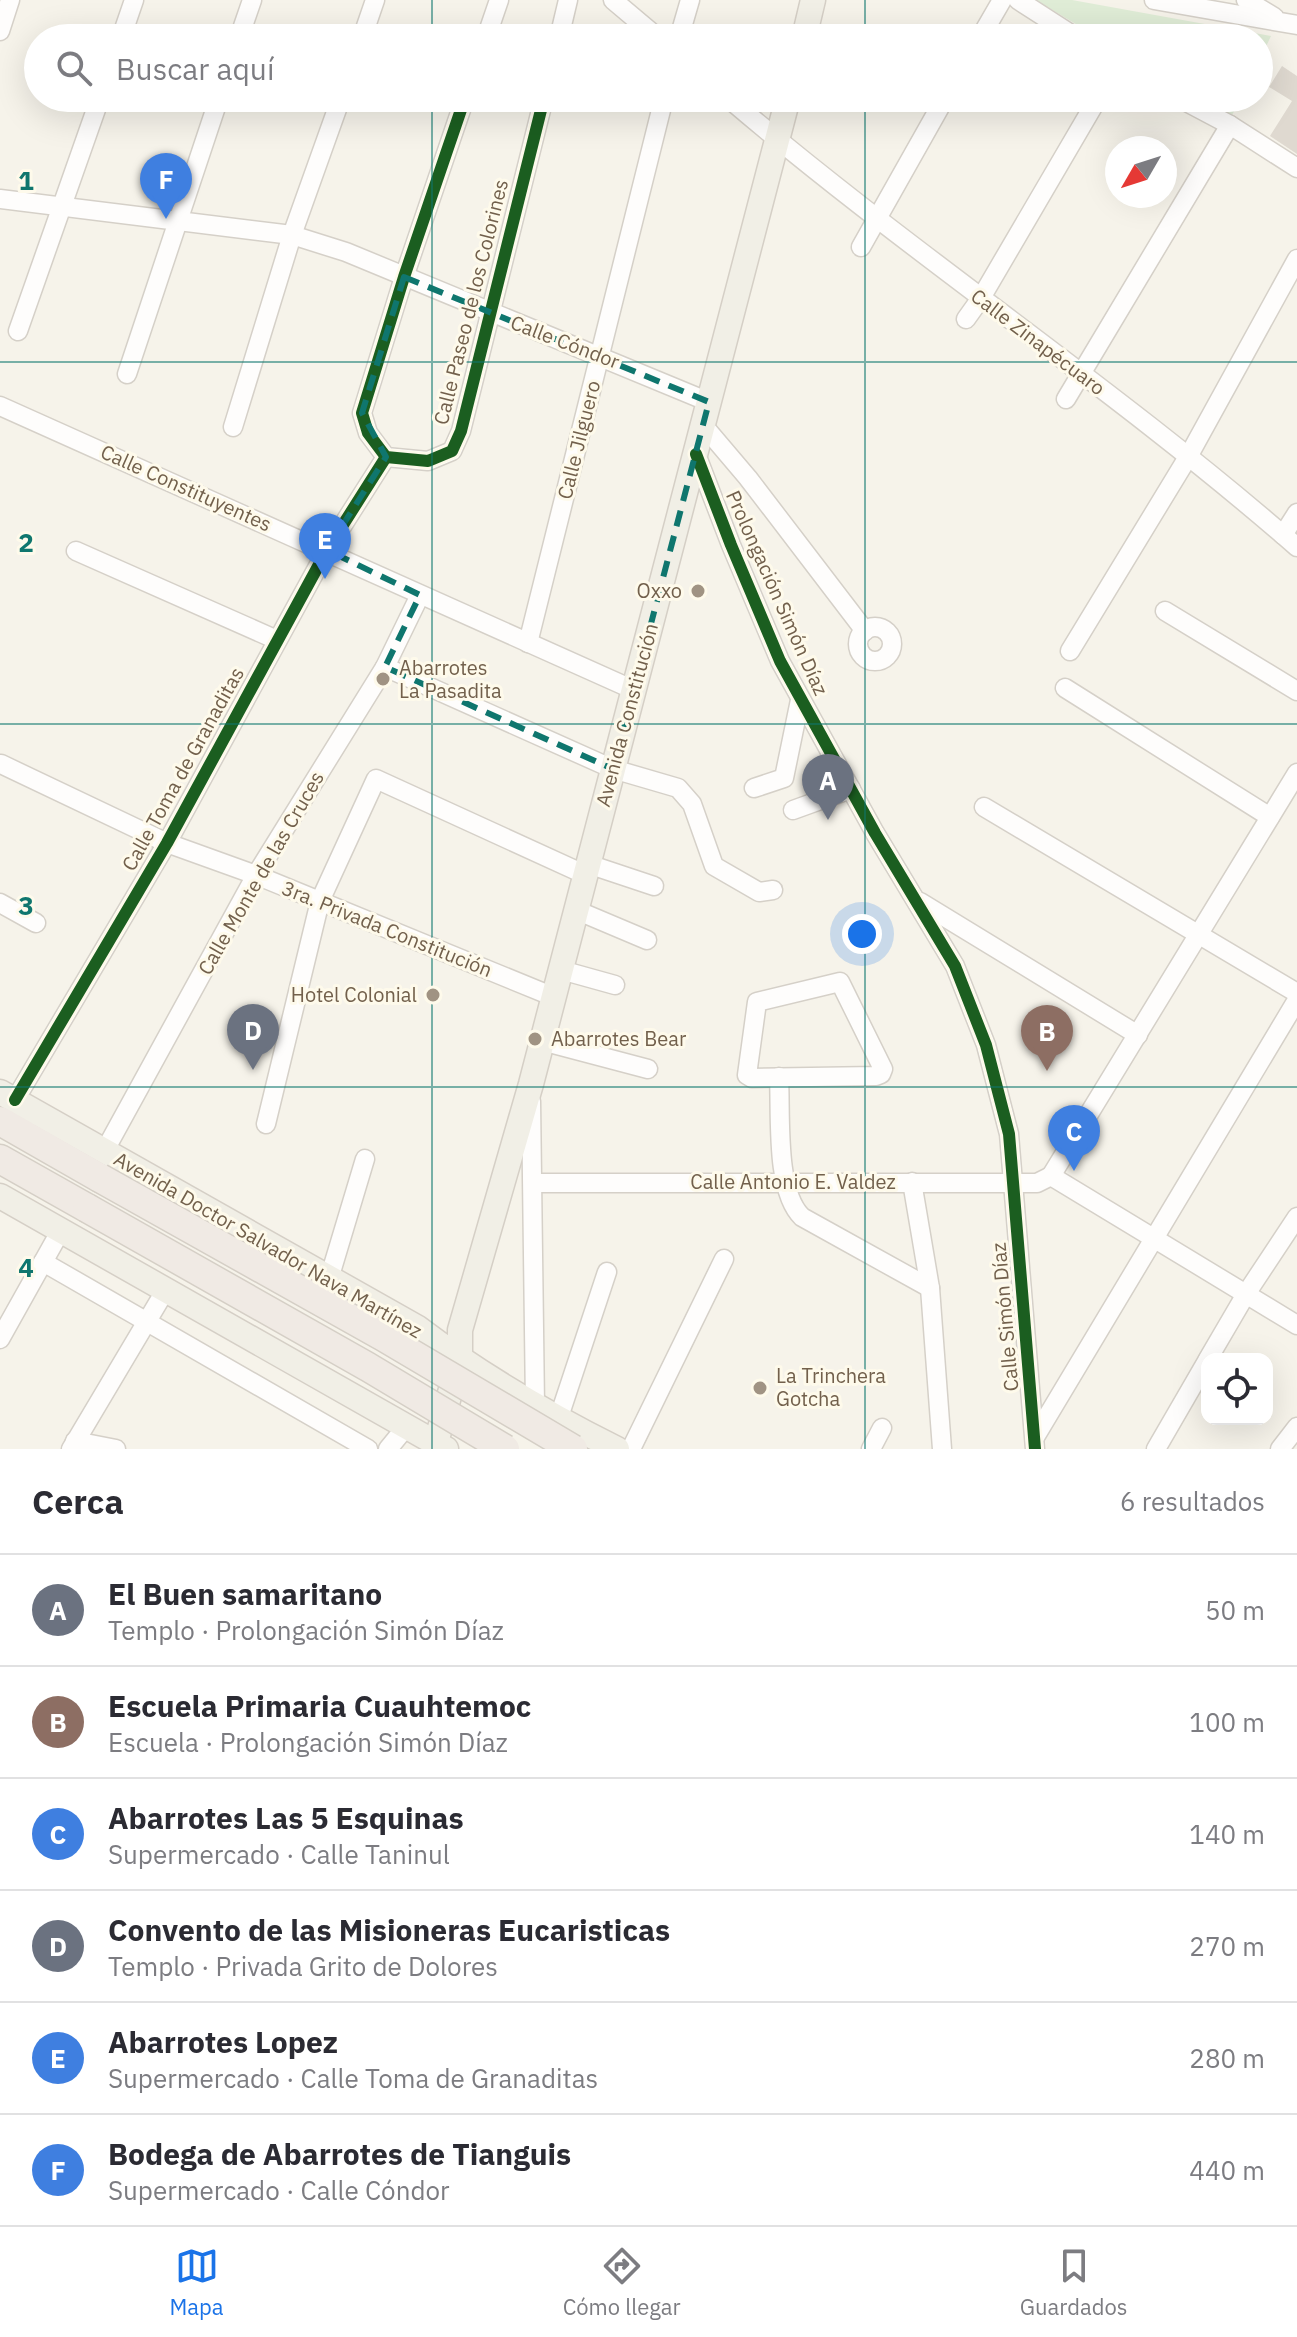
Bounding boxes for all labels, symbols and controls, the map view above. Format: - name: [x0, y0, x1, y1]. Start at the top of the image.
- search box: [24, 24, 1273, 112]
- icon: search: [52, 46, 96, 90]
- text: Buscar aquí: [116, 49, 274, 88]
- north arrow: [1105, 136, 1177, 208]
- pin: F: [140, 153, 192, 219]
- text: 1: [18, 163, 34, 197]
- street label: Calle Paseo de los Colorines: [427, 176, 514, 427]
- street label: Calle Zinapécuaro: [966, 282, 1111, 401]
- street label: Calle Cóndor: [507, 308, 624, 375]
- street label: Calle Jilguero: [551, 378, 606, 502]
- street label: Calle Constituyentes: [96, 438, 276, 537]
- street label: Prolongación Simón Díaz: [720, 486, 835, 700]
- pin: E: [299, 513, 351, 579]
- text: 2: [18, 525, 34, 559]
- place label: Oxxo: [637, 577, 682, 604]
- marker: Oxxo: [689, 582, 707, 600]
- street label: Avenida Constitución: [589, 620, 664, 810]
- place label: Abarrotes La Pasadita: [399, 654, 502, 704]
- street label: Calle Toma de Granaditas: [115, 662, 250, 875]
- marker: Abarrotes La Pasadita: [374, 670, 392, 688]
- pin: A: [802, 754, 854, 820]
- street label: Calle Monte de las Cruces: [191, 766, 330, 979]
- street label: 3ra. Privada Constitución: [278, 874, 496, 983]
- text: 3: [18, 888, 34, 922]
- your location: [842, 914, 882, 954]
- place label: Hotel Colonial: [291, 981, 417, 1008]
- marker: Hotel Colonial: [424, 986, 442, 1004]
- pin: D: [227, 1004, 279, 1070]
- pin: B: [1021, 1005, 1073, 1071]
- place label: Abarrotes Bear: [551, 1025, 686, 1052]
- marker: Abarrotes Bear: [526, 1030, 544, 1048]
- pin: C: [1048, 1105, 1100, 1171]
- street label: Avenida Doctor Salvador Nava Martínez: [109, 1145, 427, 1344]
- street label: Calle Antonio E. Valdez: [690, 1168, 896, 1195]
- street label: Calle Simón Díaz: [985, 1241, 1024, 1393]
- text: 4: [18, 1250, 34, 1284]
- map controls: [1201, 1353, 1273, 1425]
- button: locate: [1201, 1353, 1273, 1425]
- place label: La Trinchera Gotcha: [776, 1362, 886, 1412]
- marker: La Trinchera Gotcha: [751, 1379, 769, 1397]
- text: Cerca: [32, 1479, 124, 1523]
- text: 6 resultados: [1120, 1484, 1265, 1518]
- text: El Buen samaritano: [108, 1574, 382, 1613]
- text: A: [49, 1593, 67, 1627]
- text: 50 m: [1205, 1593, 1265, 1627]
- text: Templo · Prolongación Simón Díaz: [108, 1613, 504, 1647]
- text: Escuela Primaria Cuauhtemoc: [108, 1686, 531, 1725]
- text: B: [49, 1705, 67, 1739]
- text: 100 m: [1189, 1705, 1265, 1739]
- text: Escuela · Prolongación Simón Díaz: [108, 1725, 508, 1759]
- text: Abarrotes Las 5 Esquinas: [108, 1798, 464, 1837]
- text: C: [50, 1817, 66, 1851]
- text: 140 m: [1189, 1817, 1265, 1851]
- text: Supermercado · Calle Taninul: [108, 1837, 450, 1871]
- text: Convento de las Misioneras Eucaristicas: [108, 1910, 670, 1949]
- text: D: [49, 1929, 67, 1963]
- text: 270 m: [1189, 1929, 1265, 1963]
- text: Templo · Privada Grito de Dolores: [108, 1949, 498, 1983]
- text: Abarrotes Lopez: [108, 2022, 338, 2061]
- text: E: [50, 2041, 66, 2075]
- text: 280 m: [1189, 2041, 1265, 2075]
- text: Supermercado · Calle Toma de Granaditas: [108, 2061, 598, 2095]
- text: Bodega de Abarrotes de Tianguis: [108, 2134, 571, 2173]
- text: F: [50, 2153, 66, 2187]
- text: 440 m: [1189, 2153, 1265, 2187]
- text: Supermercado · Calle Cóndor: [108, 2173, 450, 2207]
- tab: Mapa: [170, 2244, 224, 2321]
- tab: Cómo llegar: [563, 2244, 681, 2321]
- tab: Guardados: [1020, 2244, 1127, 2321]

